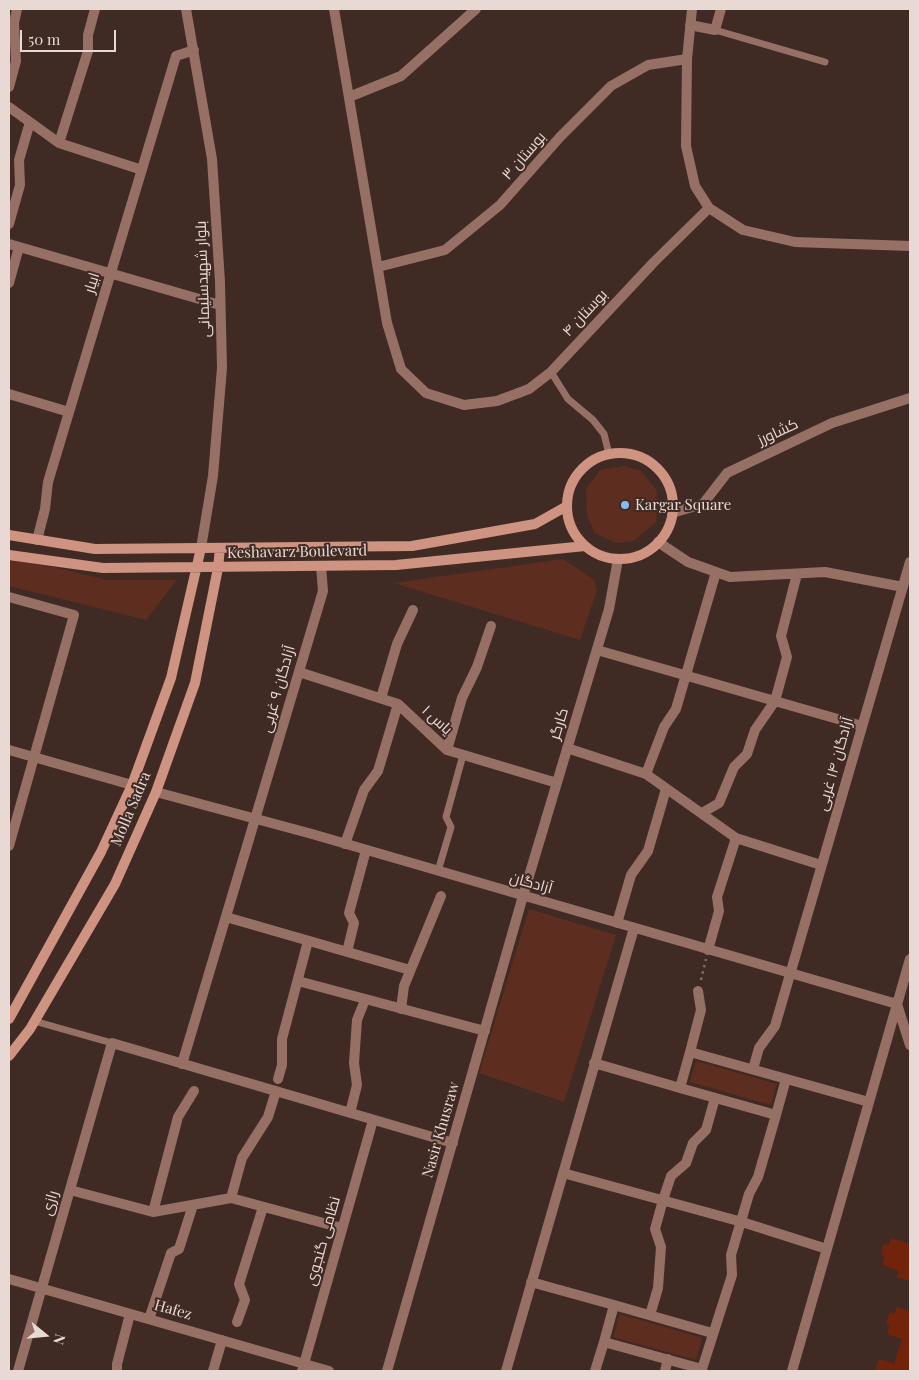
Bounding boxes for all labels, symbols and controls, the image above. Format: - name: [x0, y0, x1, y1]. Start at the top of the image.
- scale bar: [22, 20, 119, 52]
- text: 50 m: [28, 29, 60, 49]
- street label: بوستان ۳: [498, 128, 550, 184]
- street label: بلوار شهیدسلیمانی: [192, 220, 214, 338]
- street label: ابیار: [80, 270, 104, 296]
- street label: بوستان ۴: [559, 286, 611, 340]
- street label: کشاورز: [755, 415, 801, 449]
- place label: Kargar Square: [635, 496, 731, 514]
- marker: Kargar Square: [619, 499, 631, 511]
- street label: Keshavarz Boulevard: [227, 542, 367, 562]
- street label: آزادگان ۹ غربی: [257, 643, 299, 735]
- street label: یاس ۱: [418, 701, 456, 739]
- street label: کارگر: [546, 706, 572, 742]
- street label: آزادگان ۱۴ غربی: [813, 715, 857, 813]
- street label: Molla Sadra: [107, 769, 155, 849]
- street label: آزادگان: [507, 868, 555, 898]
- street label: Nasir Khusraw: [419, 1080, 463, 1180]
- street label: رازی: [38, 1188, 62, 1218]
- street label: نظامی گنجوی: [302, 1194, 344, 1288]
- street label: Hafez: [152, 1296, 194, 1324]
- north arrow: [20, 1310, 70, 1360]
- text: N: [49, 1332, 70, 1347]

